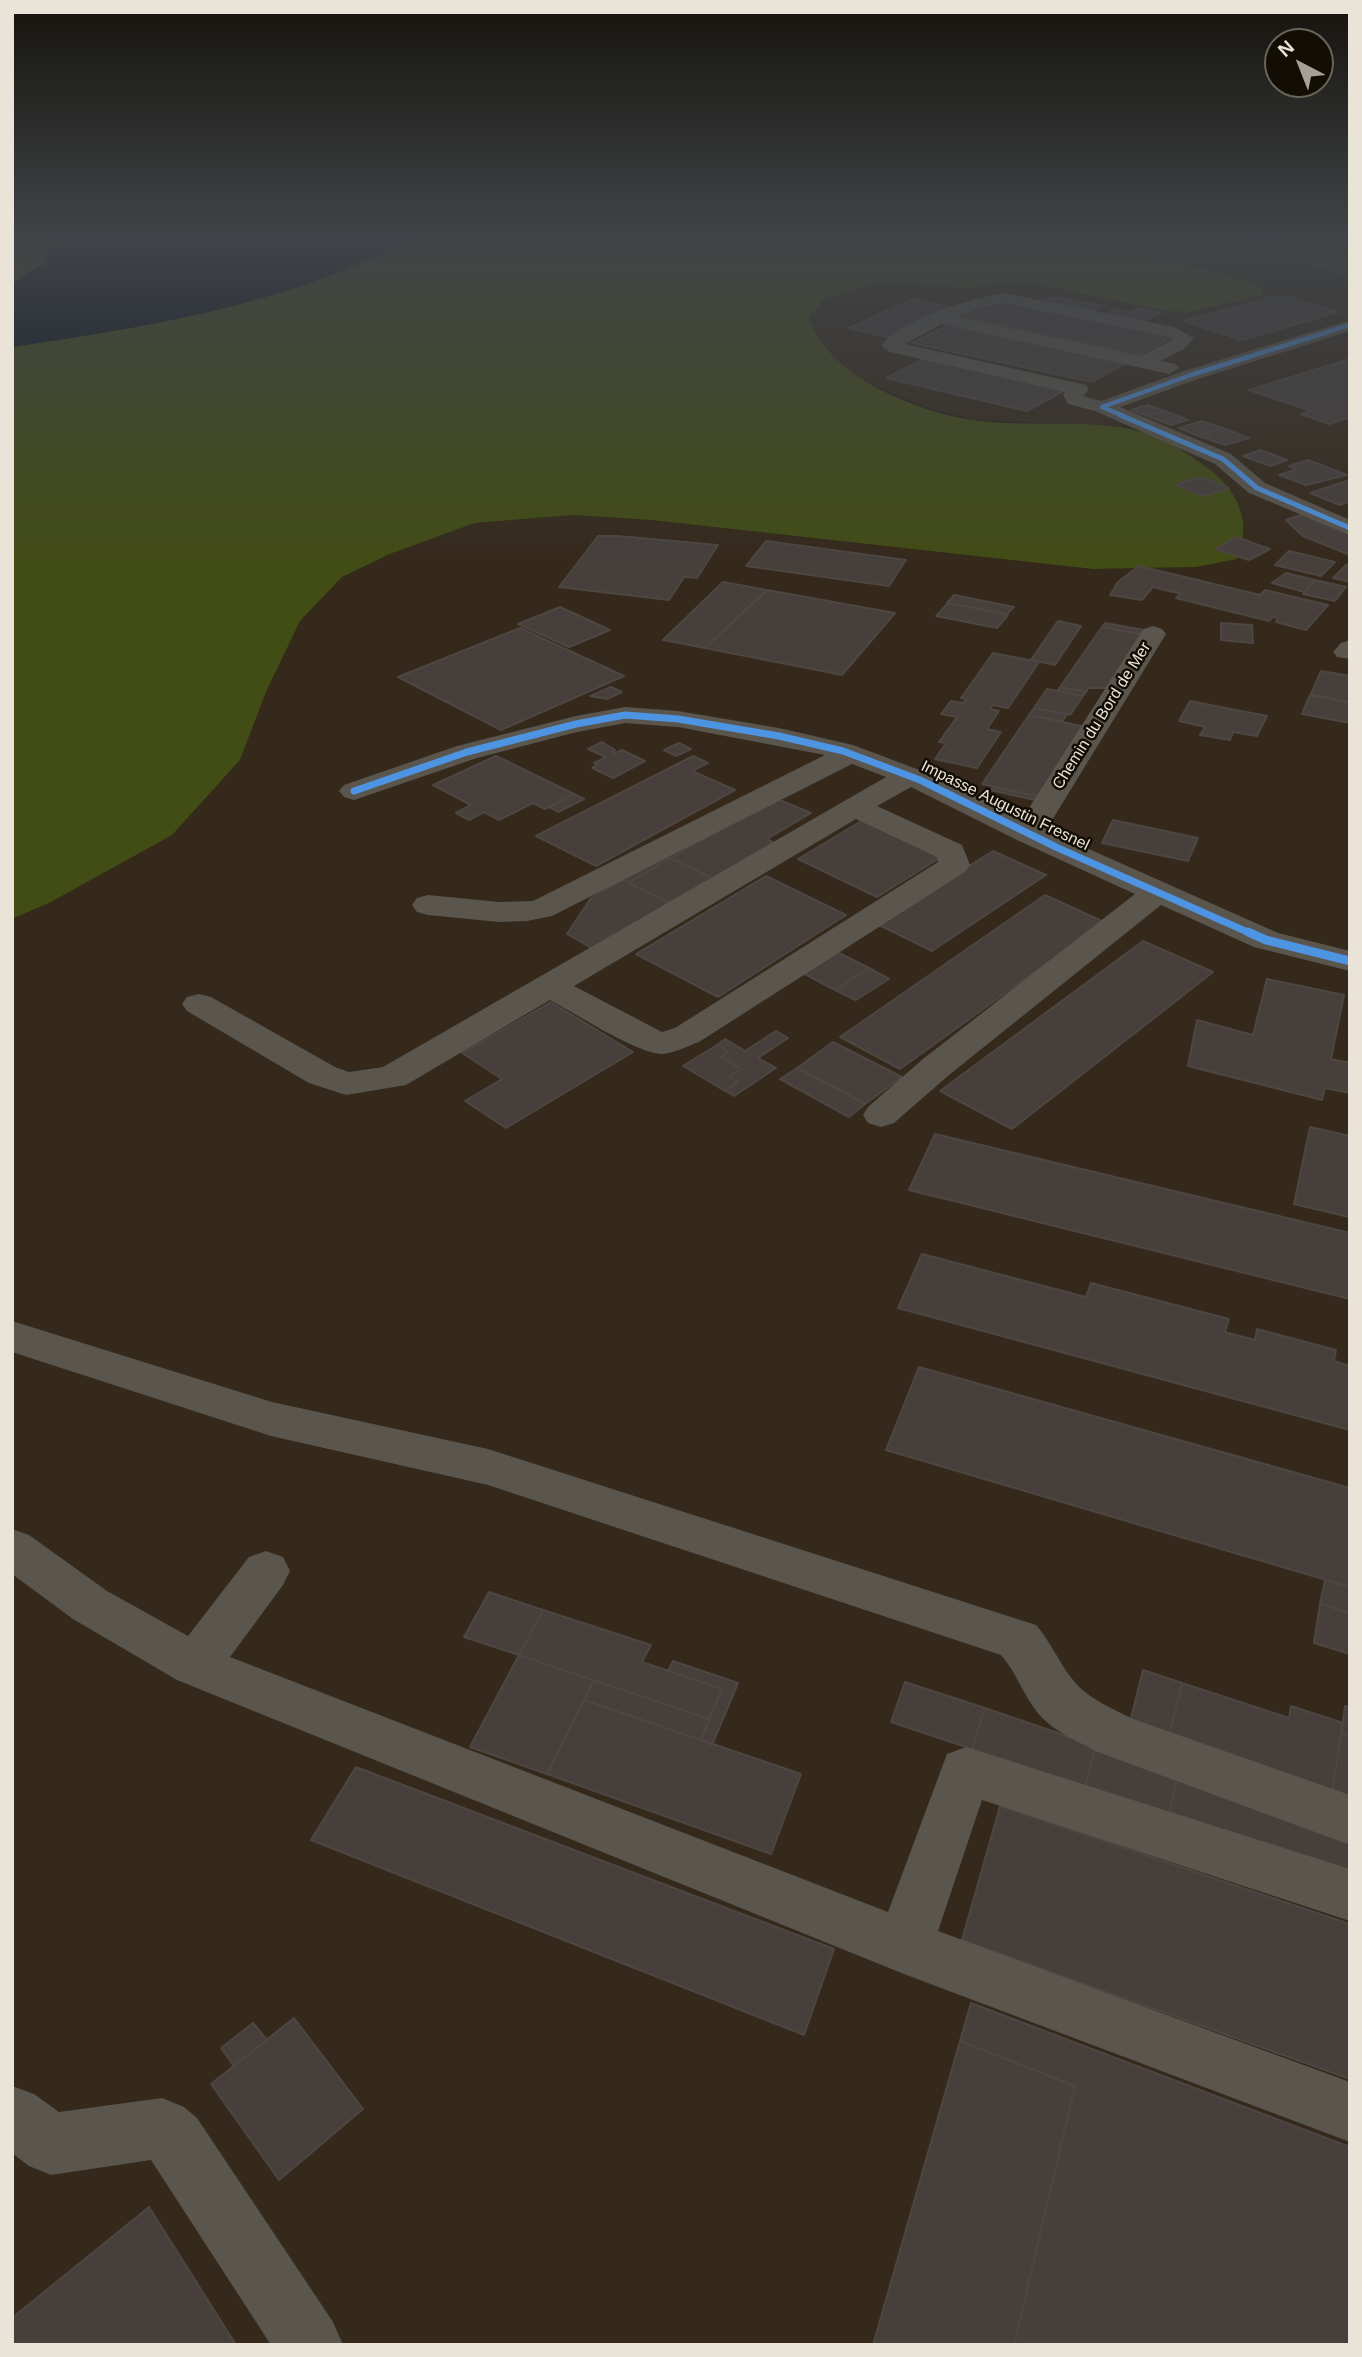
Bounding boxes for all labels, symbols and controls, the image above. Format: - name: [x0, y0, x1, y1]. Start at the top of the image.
- north arrow: [1264, 28, 1334, 98]
- text: N: [1274, 36, 1298, 61]
- street label: Chemin du Bord de Mer: [1049, 639, 1155, 793]
- street label: Impasse Augustin Fresnel: [918, 757, 1092, 855]

